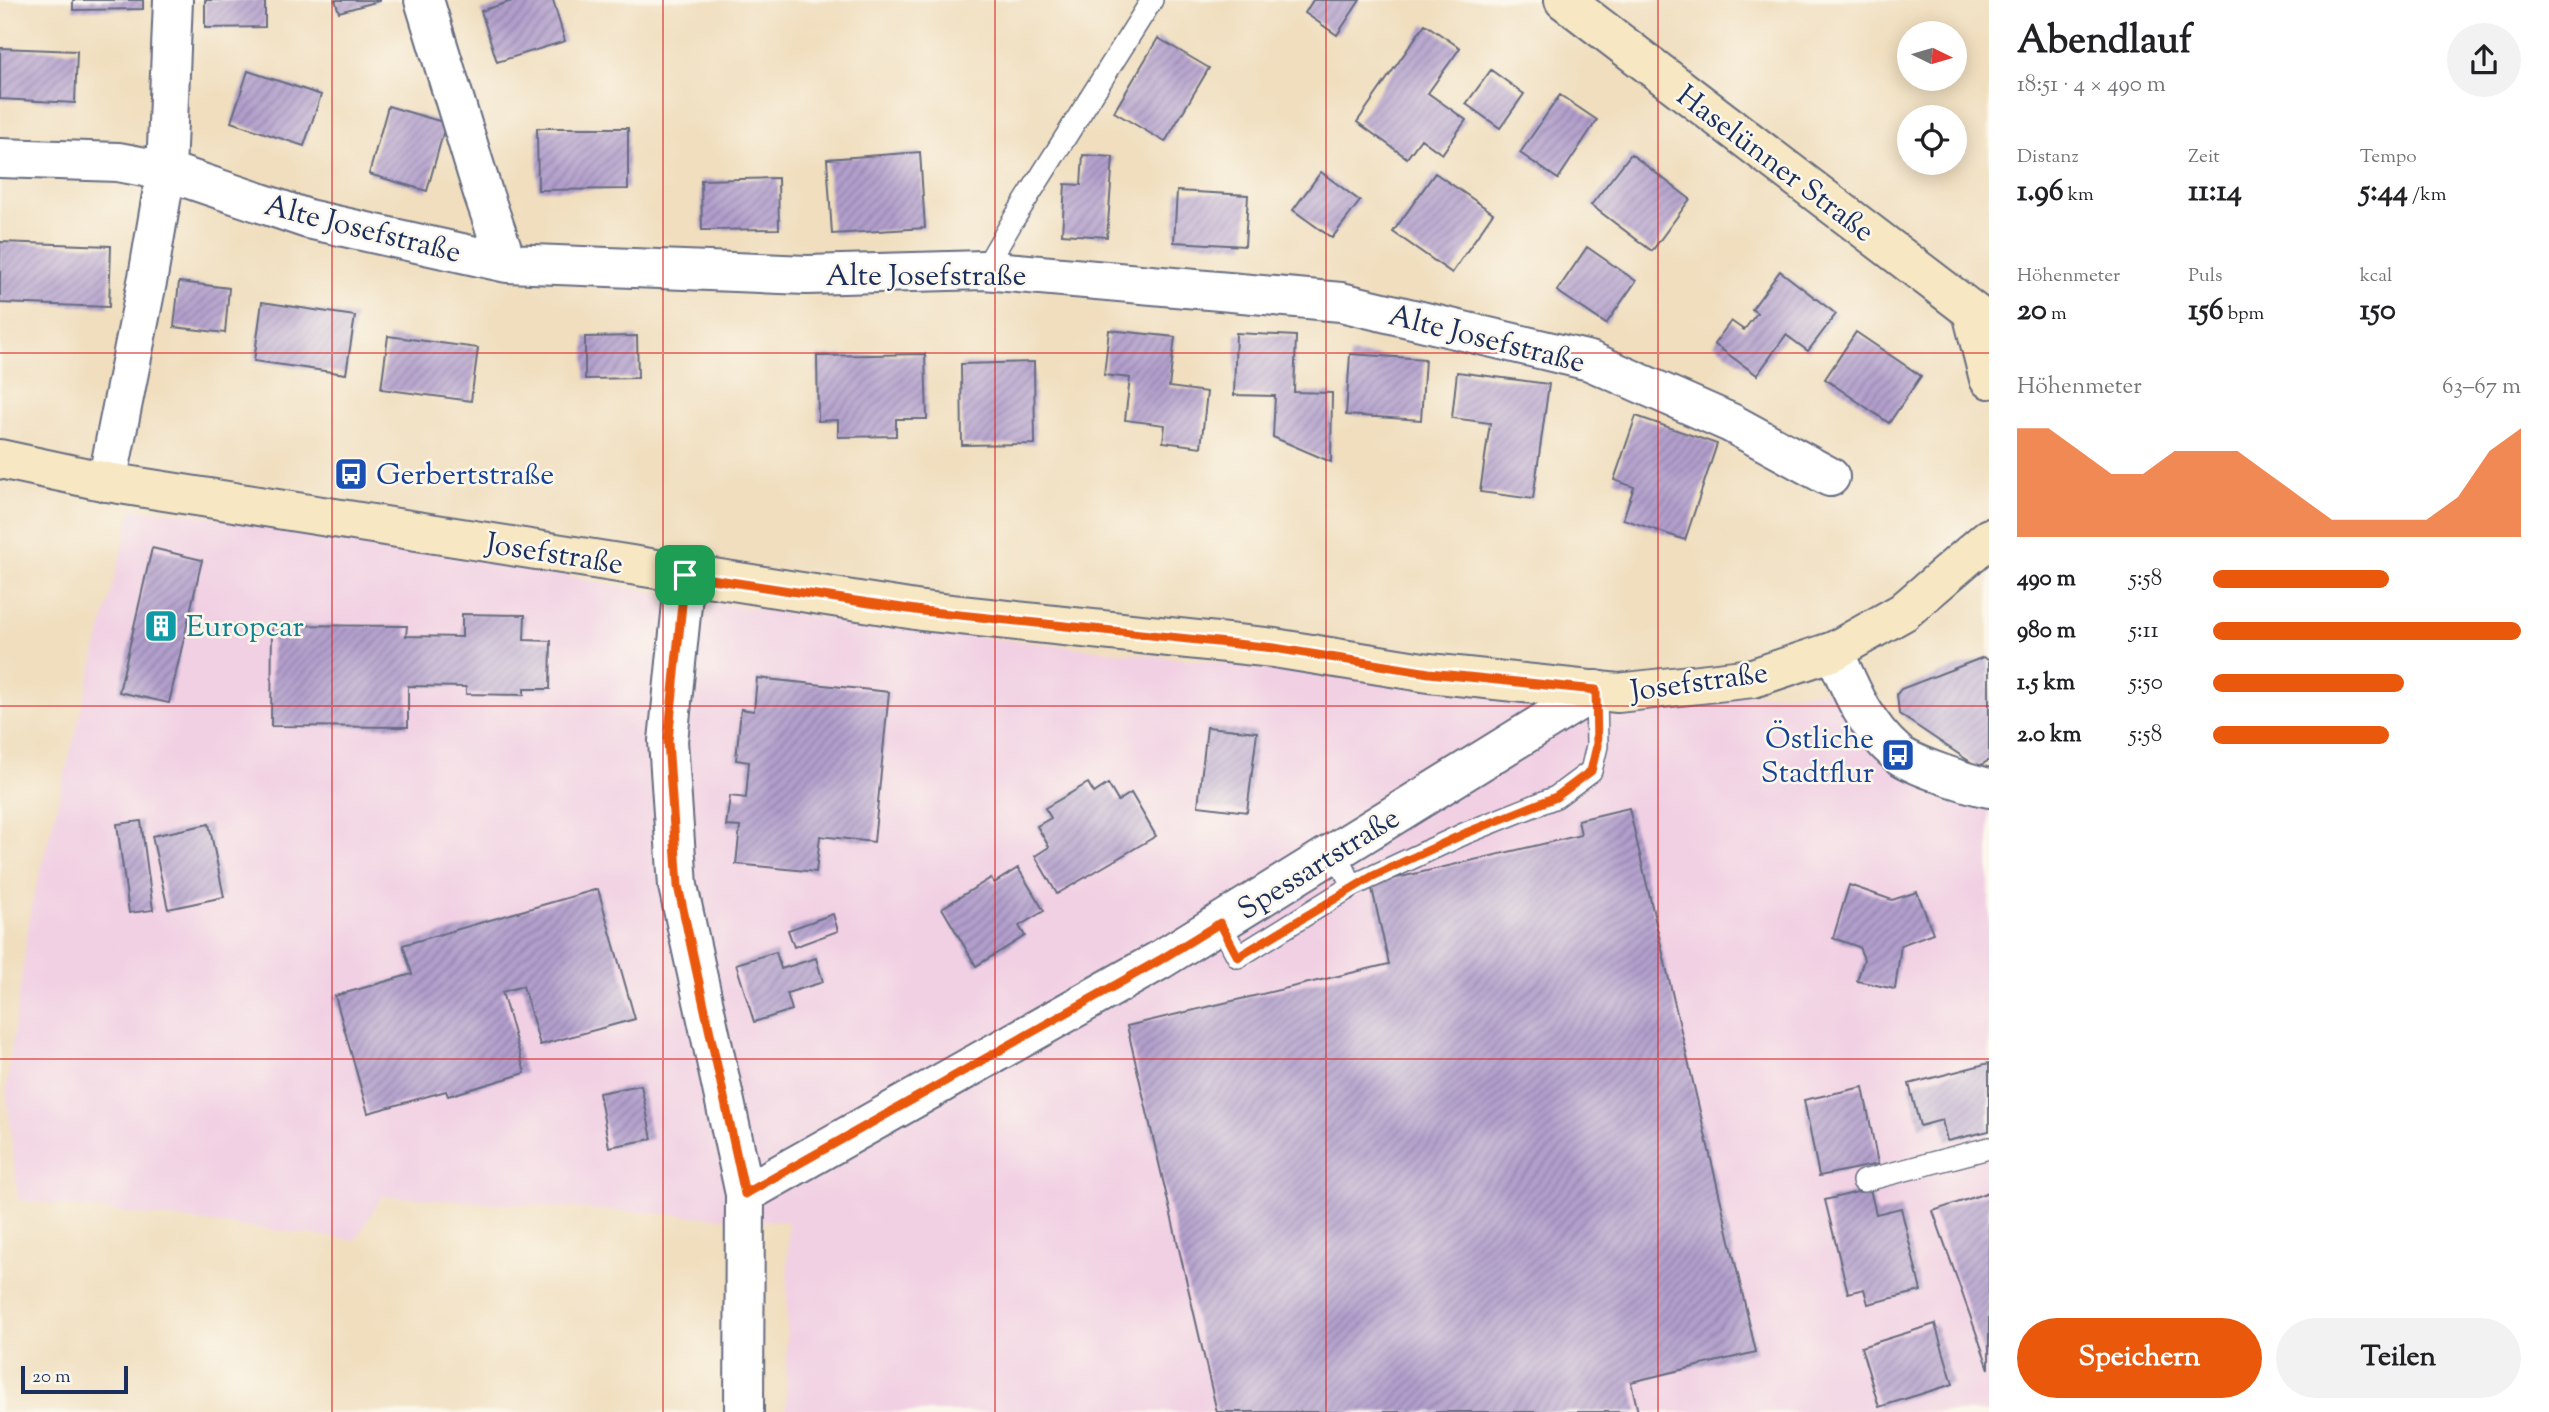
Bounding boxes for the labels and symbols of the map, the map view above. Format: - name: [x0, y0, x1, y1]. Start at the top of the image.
- north arrow: [1897, 21, 1967, 91]
- street label: Haselünner Straße: [1666, 76, 1883, 254]
- street label: Alte Josefstraße: [260, 185, 465, 276]
- street label: Alte Josefstraße: [825, 256, 1027, 299]
- street label: Alte Josefstraße: [1384, 295, 1589, 386]
- bus stop icon: Gerbertstraße: [332, 455, 370, 493]
- place label: Gerbertstraße: [376, 455, 554, 498]
- street label: Josefstraße: [481, 523, 626, 588]
- pin: [655, 545, 715, 605]
- building icon: Europcar: [142, 607, 180, 645]
- place label: Europcar: [186, 607, 304, 650]
- street label: Josefstraße: [1626, 653, 1771, 715]
- place label: Östliche Stadtflur: [1761, 719, 1874, 796]
- bus stop icon: Östliche Stadtflur: [1879, 736, 1917, 774]
- street label: Spessartstraße: [1230, 798, 1409, 932]
- scale bar: [21, 1363, 128, 1395]

